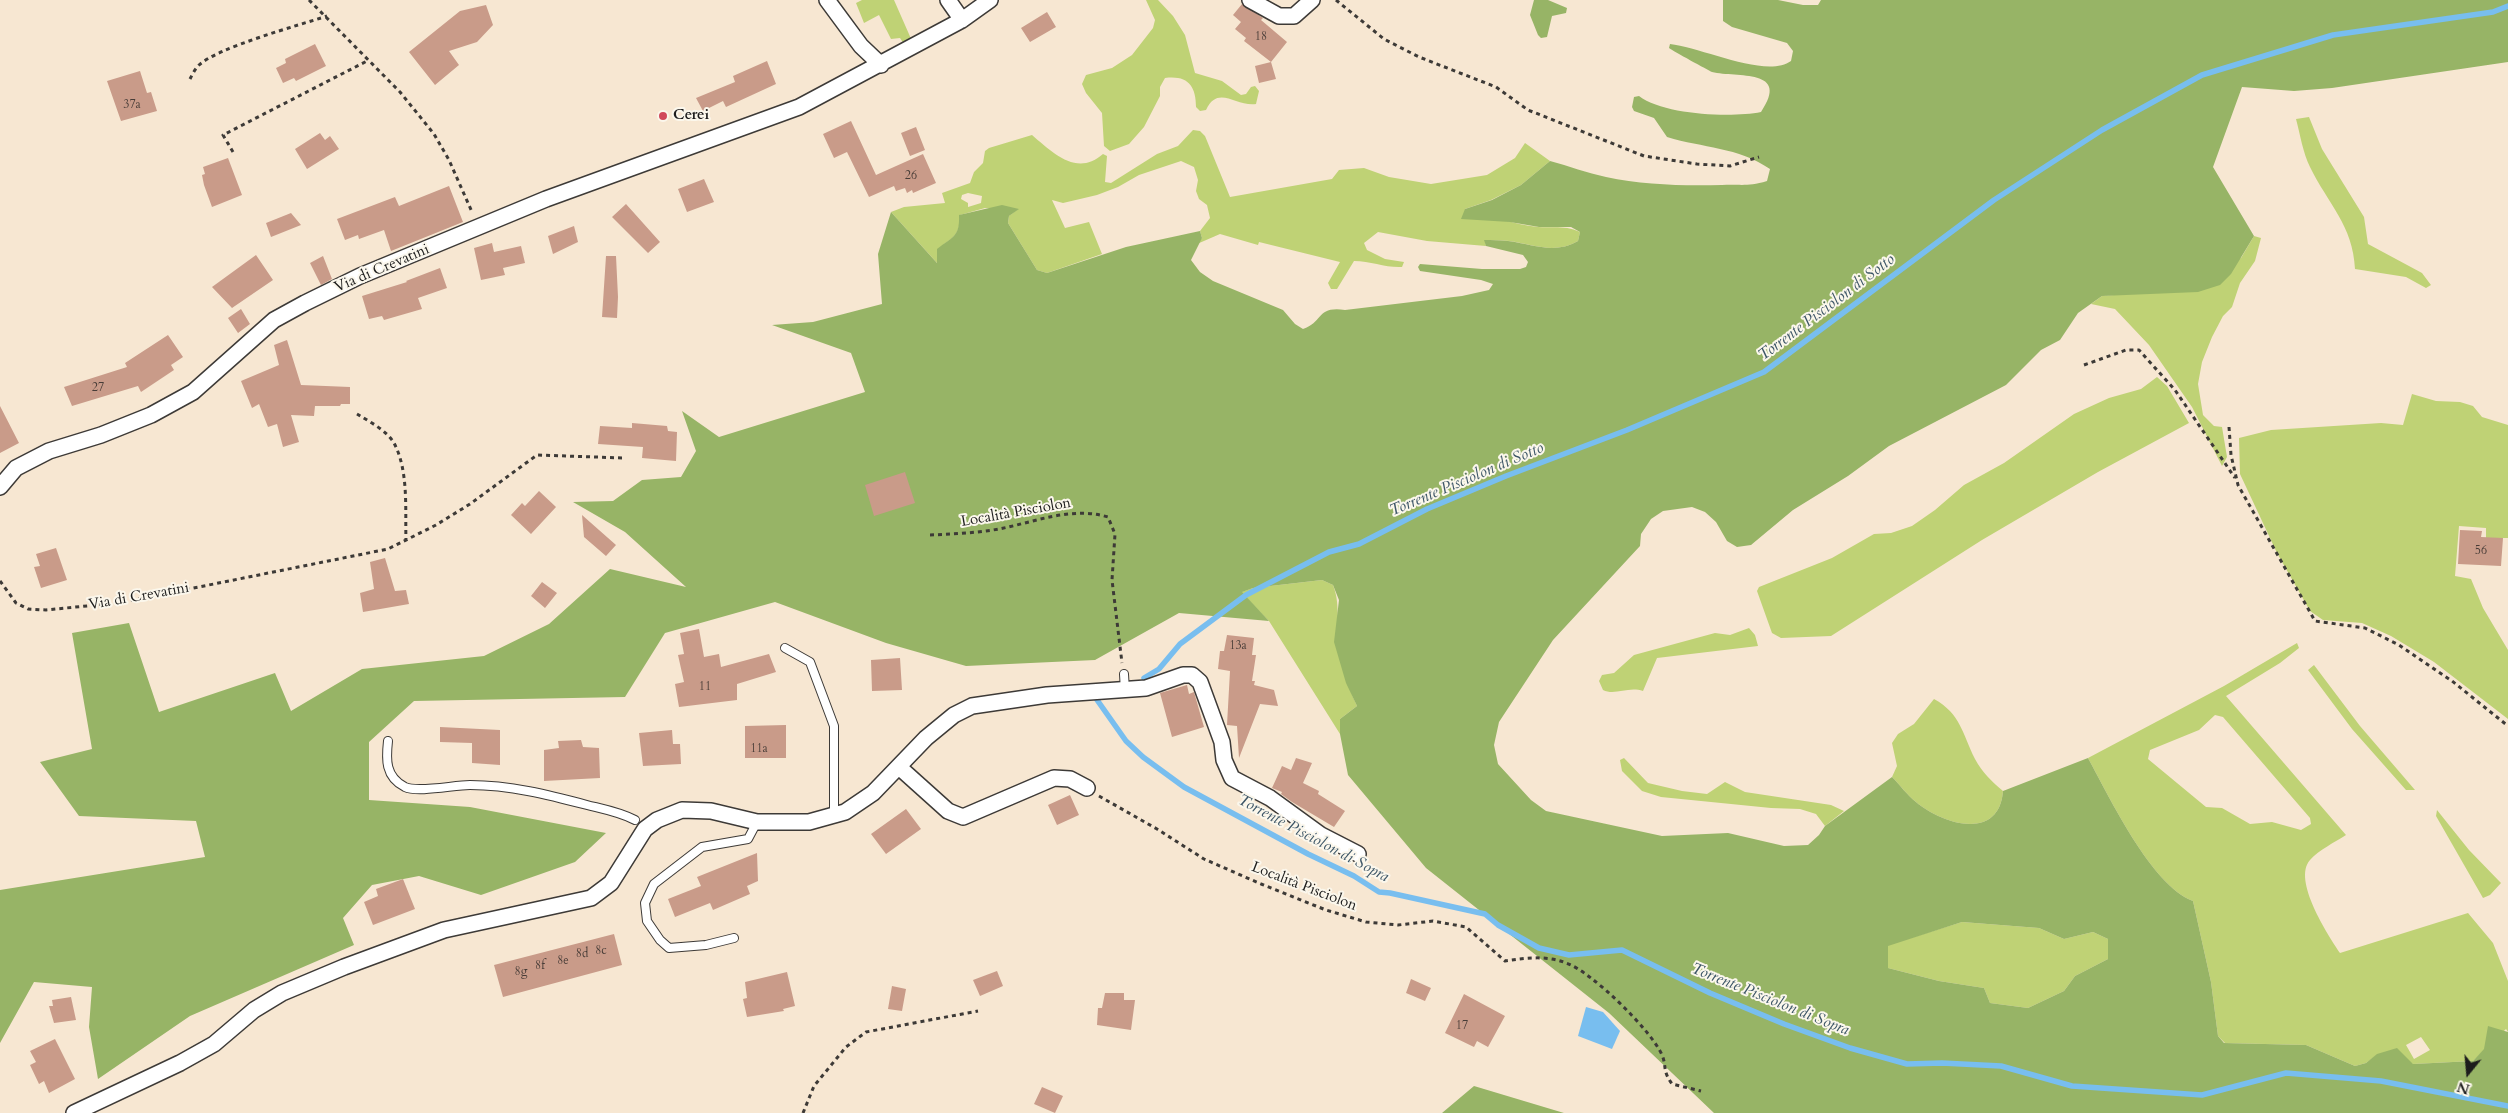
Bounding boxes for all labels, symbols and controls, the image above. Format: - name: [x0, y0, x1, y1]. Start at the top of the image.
- house number: 18: [1255, 30, 1267, 44]
- house number: 37a: [123, 98, 141, 112]
- place label: Cerei: [673, 107, 709, 125]
- marker: Cerei: [657, 110, 669, 122]
- house number: 26: [905, 169, 917, 183]
- street label: Via di Crevatini: [332, 241, 432, 297]
- water label: Torrente Pisciolon di Sotto: [1755, 250, 1899, 366]
- house number: 27: [92, 381, 104, 395]
- water label: Torrente Pisciolon di Sotto: [1387, 439, 1547, 521]
- street label: Località Pisciolon: [960, 494, 1072, 532]
- house number: 56: [2475, 544, 2487, 558]
- street label: Via di Crevatini: [87, 579, 191, 615]
- house number: 13a: [1229, 639, 1247, 653]
- house number: 11: [699, 680, 711, 694]
- house number: 11a: [750, 742, 768, 756]
- water label: Torrente Pisciolon di Sopra: [1234, 791, 1392, 887]
- street label: Località Pisciolon: [1249, 859, 1359, 915]
- house number: 8c: [595, 944, 607, 958]
- house number: 8d: [576, 947, 588, 961]
- house number: 8e: [557, 954, 569, 968]
- house number: 8f: [535, 959, 545, 973]
- water label: Torrente Pisciolon di Sopra: [1688, 960, 1852, 1040]
- house number: 8g: [515, 965, 527, 979]
- house number: 17: [1456, 1019, 1468, 1033]
- north arrow: [2443, 1048, 2493, 1098]
- text: N: [2455, 1077, 2472, 1099]

